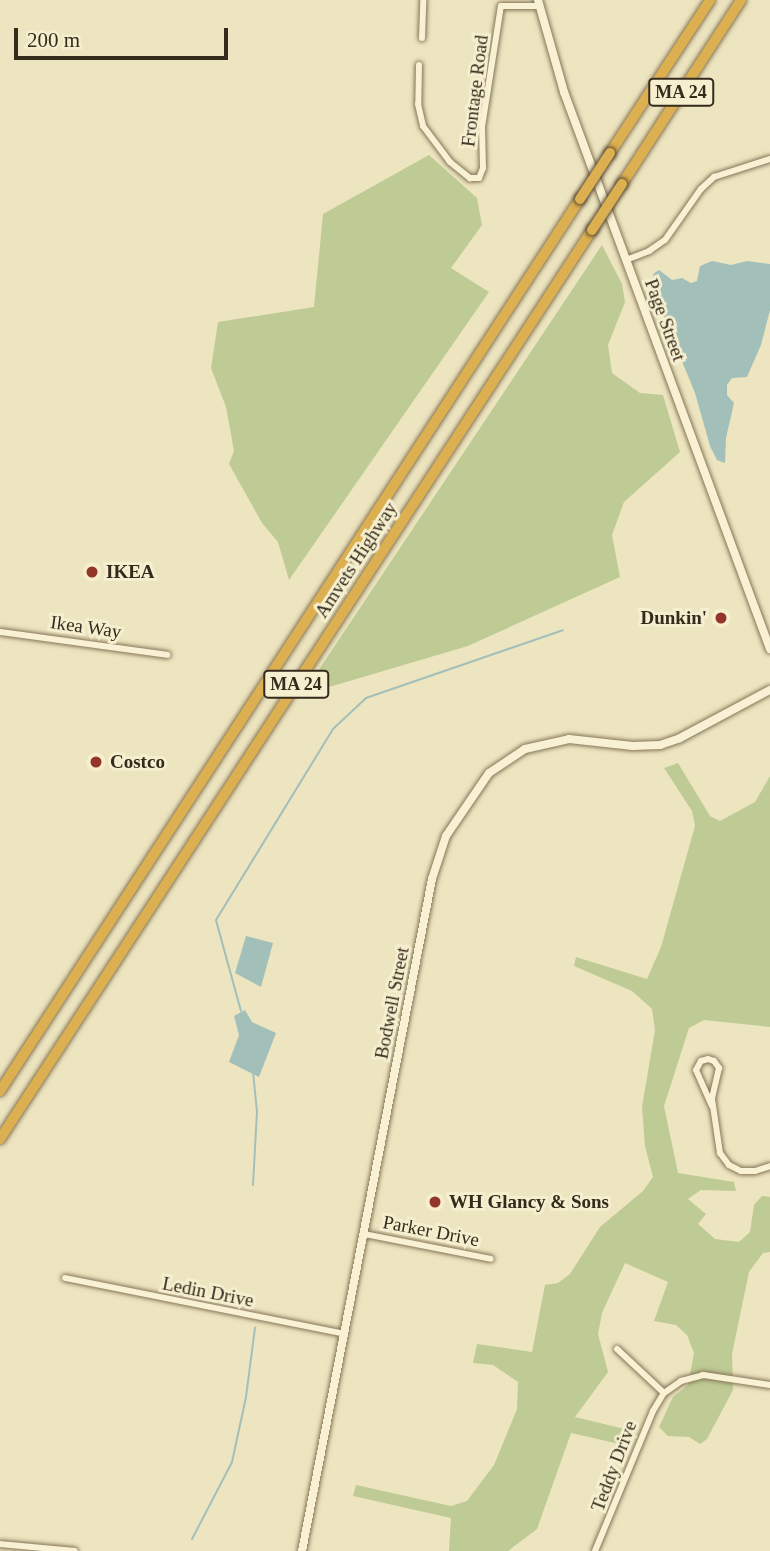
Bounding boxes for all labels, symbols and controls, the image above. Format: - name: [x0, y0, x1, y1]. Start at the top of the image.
- scale bar: [18, 14, 231, 58]
- text: 200 m: [27, 28, 80, 52]
- street label: Frontage Road: [457, 34, 493, 148]
- road number: MA 24: [648, 78, 714, 106]
- street label: Page Street: [640, 276, 690, 364]
- street label: Amvets Highway: [310, 498, 402, 622]
- place label: IKEA: [106, 561, 155, 583]
- marker: IKEA: [84, 564, 100, 580]
- place label: Dunkin': [640, 607, 707, 629]
- marker: Dunkin': [713, 610, 729, 626]
- street label: Ikea Way: [49, 611, 123, 643]
- road number: MA 24: [263, 670, 329, 698]
- place label: Costco: [110, 751, 165, 773]
- marker: Costco: [88, 754, 104, 770]
- street label: Bodwell Street: [370, 945, 414, 1061]
- place label: WH Glancy & Sons: [449, 1191, 609, 1213]
- marker: WH Glancy & Sons: [427, 1194, 443, 1210]
- street label: Parker Drive: [381, 1210, 481, 1252]
- street label: Ledin Drive: [161, 1272, 255, 1312]
- street label: Teddy Drive: [586, 1417, 642, 1515]

